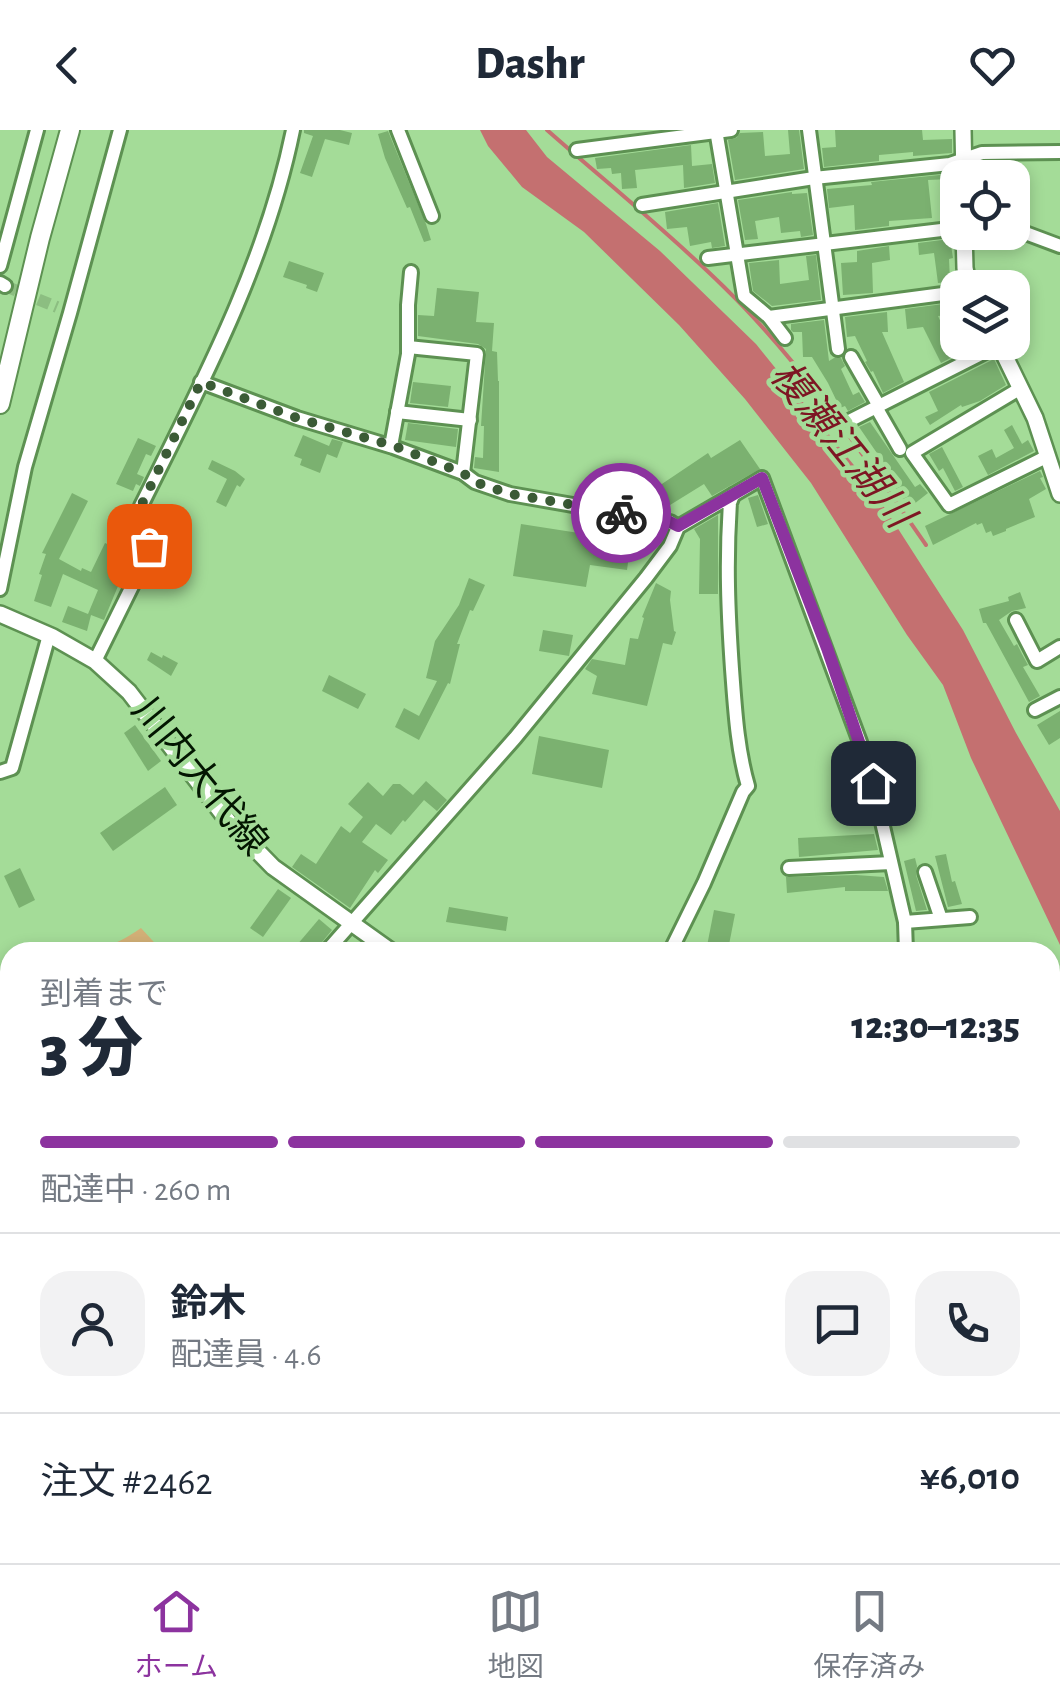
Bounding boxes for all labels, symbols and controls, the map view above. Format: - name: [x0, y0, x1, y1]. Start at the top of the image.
- icon: back: [40, 38, 95, 93]
- icon: heart: [965, 38, 1020, 93]
- text: Dashr: [475, 42, 585, 87]
- map controls: [940, 160, 1030, 360]
- button: locate: [940, 160, 1030, 250]
- button: layers: [940, 270, 1030, 360]
- water label: 榎瀬江湖川: [763, 353, 924, 538]
- courier: [571, 463, 671, 563]
- icon: bike: [594, 486, 649, 541]
- pin: [107, 504, 192, 589]
- icon: bag: [122, 519, 177, 574]
- street label: 川内大代線: [124, 689, 276, 863]
- pin: [831, 741, 916, 826]
- icon: home: [846, 756, 901, 811]
- text: 到着まで: [40, 978, 168, 1010]
- text: 12:30–12:35: [851, 1008, 1020, 1046]
- text: 3 分: [40, 1018, 143, 1083]
- text: 配達中 · 260 m: [40, 1174, 231, 1206]
- button: person: [40, 1271, 145, 1376]
- button: chat: [785, 1271, 890, 1376]
- button: phone: [915, 1271, 1020, 1376]
- text: 鈴木: [170, 1286, 246, 1324]
- text: 配達員 · 4.6: [170, 1339, 322, 1371]
- text: ¥6,010: [920, 1459, 1020, 1497]
- text: 注文 #2462: [40, 1464, 213, 1502]
- tab: ホーム: [135, 1584, 218, 1685]
- tab: 地図: [488, 1584, 544, 1685]
- tab: 保存済み: [813, 1584, 925, 1685]

